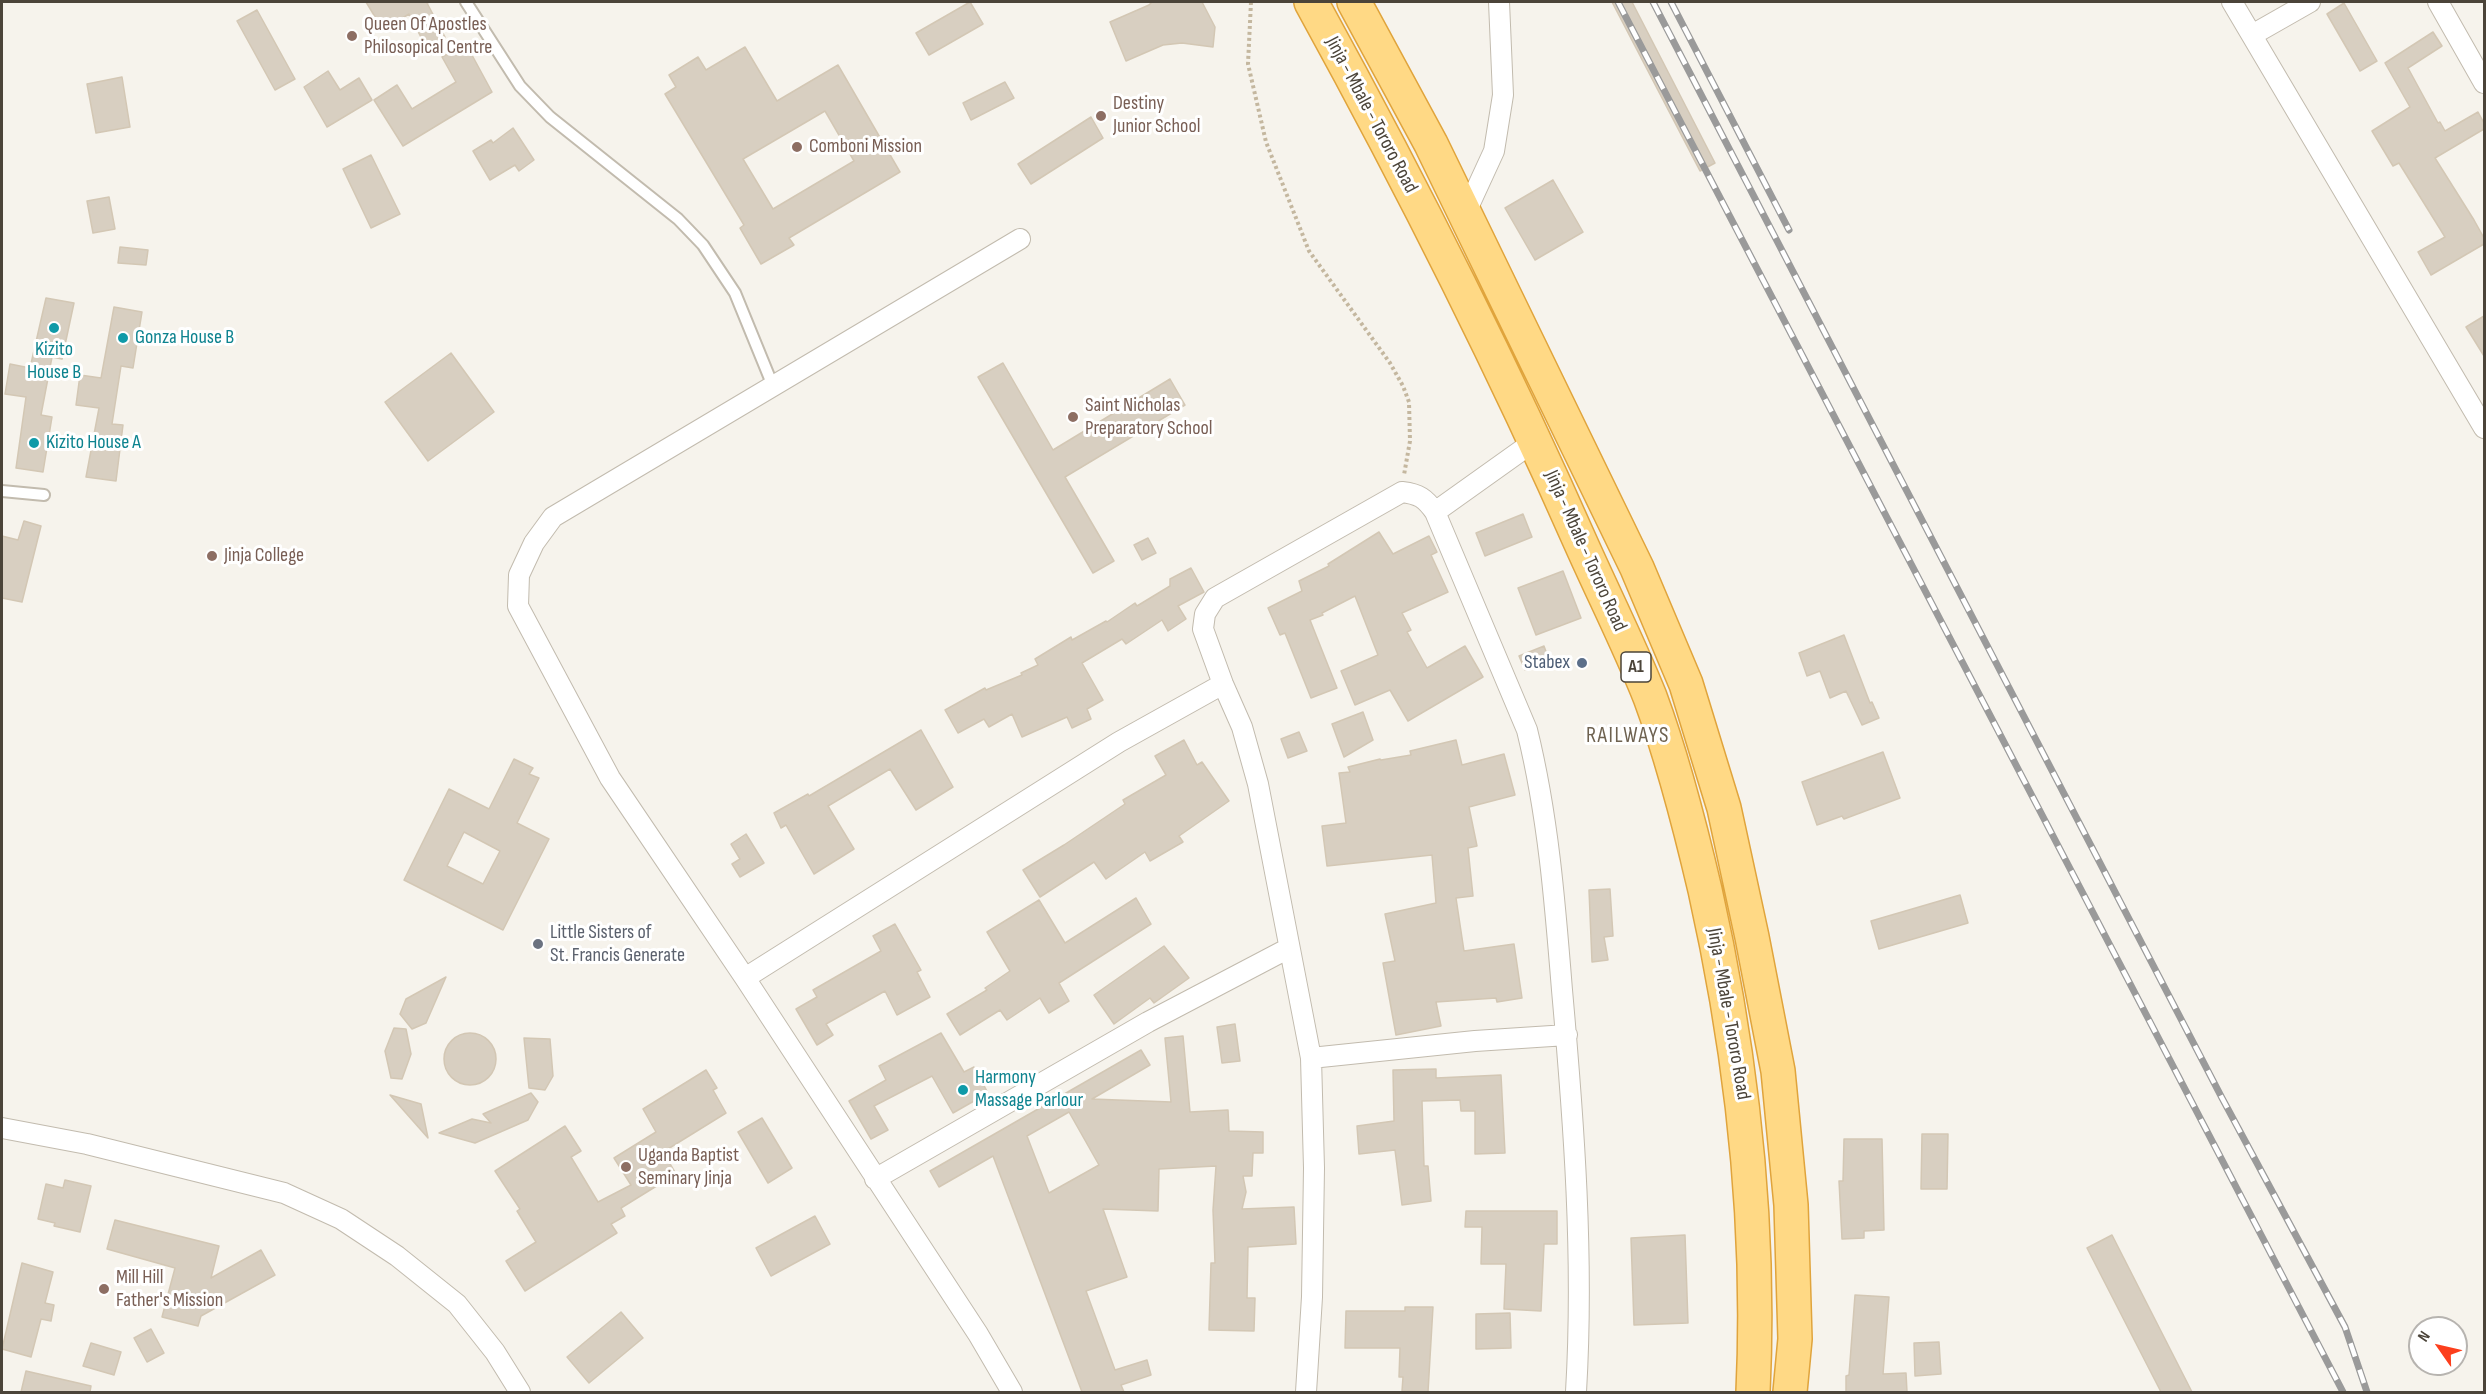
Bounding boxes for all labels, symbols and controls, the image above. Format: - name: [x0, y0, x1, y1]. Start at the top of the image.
- place label: Queen Of Apostles Philosopical Centre: [364, 13, 492, 60]
- marker: Queen Of Apostles Philosopical Centre: [345, 29, 359, 43]
- street label: Jinja - Mbale - Tororo Road: [1320, 33, 1422, 197]
- place label: Destiny Junior School: [1113, 92, 1200, 139]
- marker: Destiny Junior School: [1094, 109, 1108, 123]
- place label: Comboni Mission: [809, 135, 922, 159]
- marker: Comboni Mission: [790, 140, 804, 154]
- marker: Kizito House B: [47, 321, 61, 335]
- place label: Gonza House B: [135, 326, 234, 350]
- marker: Gonza House B: [116, 331, 130, 345]
- place label: Kizito House B: [27, 338, 81, 385]
- place label: Saint Nicholas Preparatory School: [1085, 394, 1212, 441]
- marker: Saint Nicholas Preparatory School: [1066, 410, 1080, 424]
- place label: Kizito House A: [46, 431, 141, 455]
- marker: Kizito House A: [27, 436, 41, 450]
- street label: Jinja - Mbale - Tororo Road: [1539, 467, 1631, 635]
- place label: Jinja College: [224, 544, 304, 568]
- marker: Jinja College: [205, 549, 219, 563]
- place label: Stabex: [1524, 651, 1570, 675]
- road number: A1: [1621, 652, 1651, 682]
- marker: Stabex: [1575, 656, 1589, 670]
- district label: RAILWAYS: [1586, 723, 1670, 749]
- place label: Little Sisters of St. Francis Generate: [550, 921, 685, 968]
- street label: Jinja - Mbale - Tororo Road: [1701, 926, 1755, 1102]
- marker: Little Sisters of St. Francis Generate: [531, 937, 545, 951]
- place label: Harmony Massage Parlour: [975, 1066, 1083, 1113]
- marker: Harmony Massage Parlour: [956, 1083, 970, 1097]
- place label: Uganda Baptist Seminary Jinja: [638, 1144, 739, 1191]
- marker: Uganda Baptist Seminary Jinja: [619, 1160, 633, 1174]
- place label: Mill Hill Father's Mission: [116, 1266, 223, 1313]
- marker: Mill Hill Father's Mission: [97, 1282, 111, 1296]
- north arrow: [2408, 1316, 2468, 1376]
- text: N: [2414, 1328, 2435, 1346]

